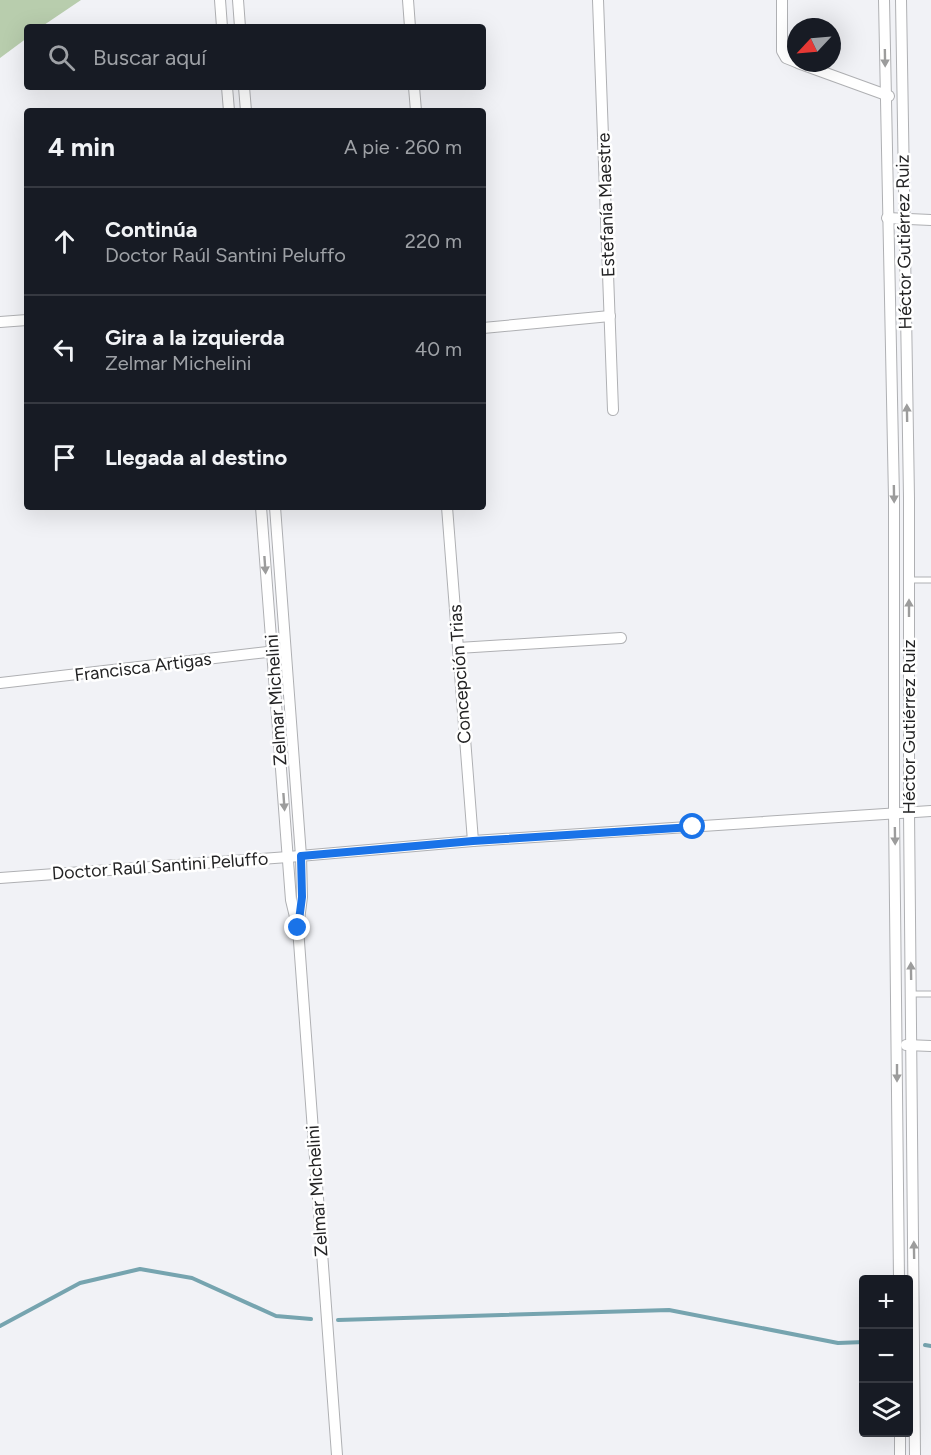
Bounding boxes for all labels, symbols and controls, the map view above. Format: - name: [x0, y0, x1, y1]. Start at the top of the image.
- north arrow: [787, 18, 841, 72]
- search box: [24, 24, 486, 90]
- icon: search: [45, 41, 78, 74]
- text: Buscar aquí: [93, 44, 206, 71]
- one-way arrow: [880, 49, 889, 68]
- text: 4 min: [48, 131, 115, 163]
- street label: Estefanía Maestre: [592, 132, 620, 278]
- text: A pie · 260 m: [344, 135, 462, 159]
- street label: Héctor Gutiérrez Ruiz: [891, 154, 917, 330]
- text: Continúa: [105, 216, 198, 243]
- icon: ahead: [48, 225, 81, 258]
- text: 220 m: [405, 229, 462, 253]
- text: Doctor Raúl Santini Peluffo: [105, 243, 346, 267]
- text: Gira a la izquierda: [105, 324, 285, 351]
- icon: left: [48, 333, 81, 366]
- text: 40 m: [415, 337, 462, 361]
- text: Zelmar Michelini: [105, 351, 251, 375]
- one-way arrow: [902, 403, 912, 422]
- icon: arrive: [48, 441, 81, 474]
- text: Llegada al destino: [105, 444, 287, 471]
- one-way arrow: [889, 484, 899, 503]
- one-way arrow: [260, 556, 270, 575]
- one-way arrow: [904, 598, 914, 617]
- street label: Concepción Trias: [444, 604, 476, 744]
- street label: Zelmar Michelini: [260, 634, 292, 766]
- street label: Héctor Gutiérrez Ruiz: [898, 639, 920, 815]
- street label: Francisca Artigas: [73, 648, 213, 686]
- one-way arrow: [279, 792, 288, 811]
- route start: [679, 813, 705, 839]
- one-way arrow: [890, 826, 899, 845]
- street label: Doctor Raúl Santini Peluffo: [51, 847, 269, 885]
- route end: [284, 914, 310, 940]
- one-way arrow: [906, 961, 916, 980]
- one-way arrow: [892, 1063, 902, 1082]
- street label: Zelmar Michelini: [301, 1125, 333, 1257]
- one-way arrow: [909, 1240, 918, 1259]
- map controls: [859, 1275, 913, 1437]
- button: +: [859, 1275, 913, 1329]
- button: −: [859, 1329, 913, 1383]
- button: layers: [859, 1383, 913, 1437]

